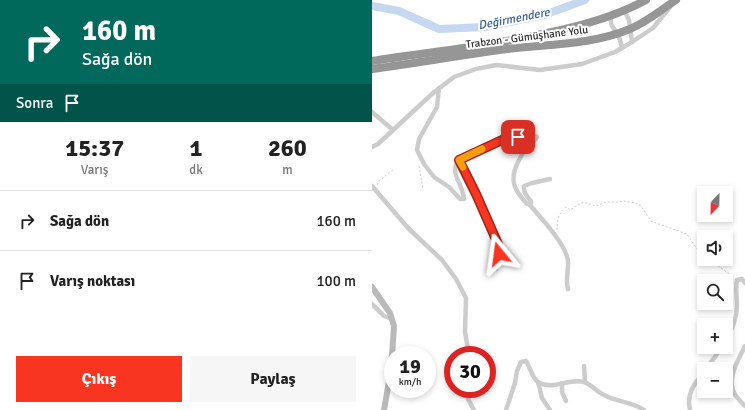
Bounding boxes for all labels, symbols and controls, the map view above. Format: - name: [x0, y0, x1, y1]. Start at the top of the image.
- water label: Değirmendere: [477, 5, 552, 33]
- text: 160 m: [82, 14, 156, 48]
- icon: right: [16, 16, 68, 68]
- street label: Trabzon - Gümüşhane Yolu: [465, 23, 589, 51]
- text: Sağa dön: [82, 48, 152, 70]
- icon: arrive: [61, 92, 83, 114]
- text: Sonra: [16, 94, 53, 112]
- pin: [501, 120, 535, 154]
- icon: arrive: [507, 126, 529, 148]
- text: 15:37: [65, 133, 124, 163]
- text: 1: [190, 133, 202, 163]
- text: 260: [268, 133, 307, 163]
- text: Varış: [81, 162, 109, 178]
- text: dk: [189, 162, 203, 178]
- text: m: [282, 162, 293, 178]
- north arrow: [697, 186, 733, 222]
- map controls: [697, 186, 733, 398]
- icon: right: [16, 210, 38, 232]
- text: Sağa dön: [50, 212, 109, 230]
- text: 160 m: [316, 212, 356, 230]
- button: sound: [697, 230, 733, 266]
- position arrow: [478, 233, 520, 275]
- icon: arrive: [16, 270, 38, 292]
- text: Varış noktası: [50, 272, 135, 290]
- text: 100 m: [316, 272, 356, 290]
- button: search: [697, 274, 733, 310]
- button: +: [697, 318, 733, 354]
- speed limit sign: 30: [444, 346, 496, 398]
- text: 19: [399, 354, 421, 379]
- button: Çıkış: [16, 356, 182, 402]
- button: Paylaş: [190, 356, 356, 402]
- button: −: [697, 362, 733, 398]
- text: km/h: [399, 376, 421, 388]

